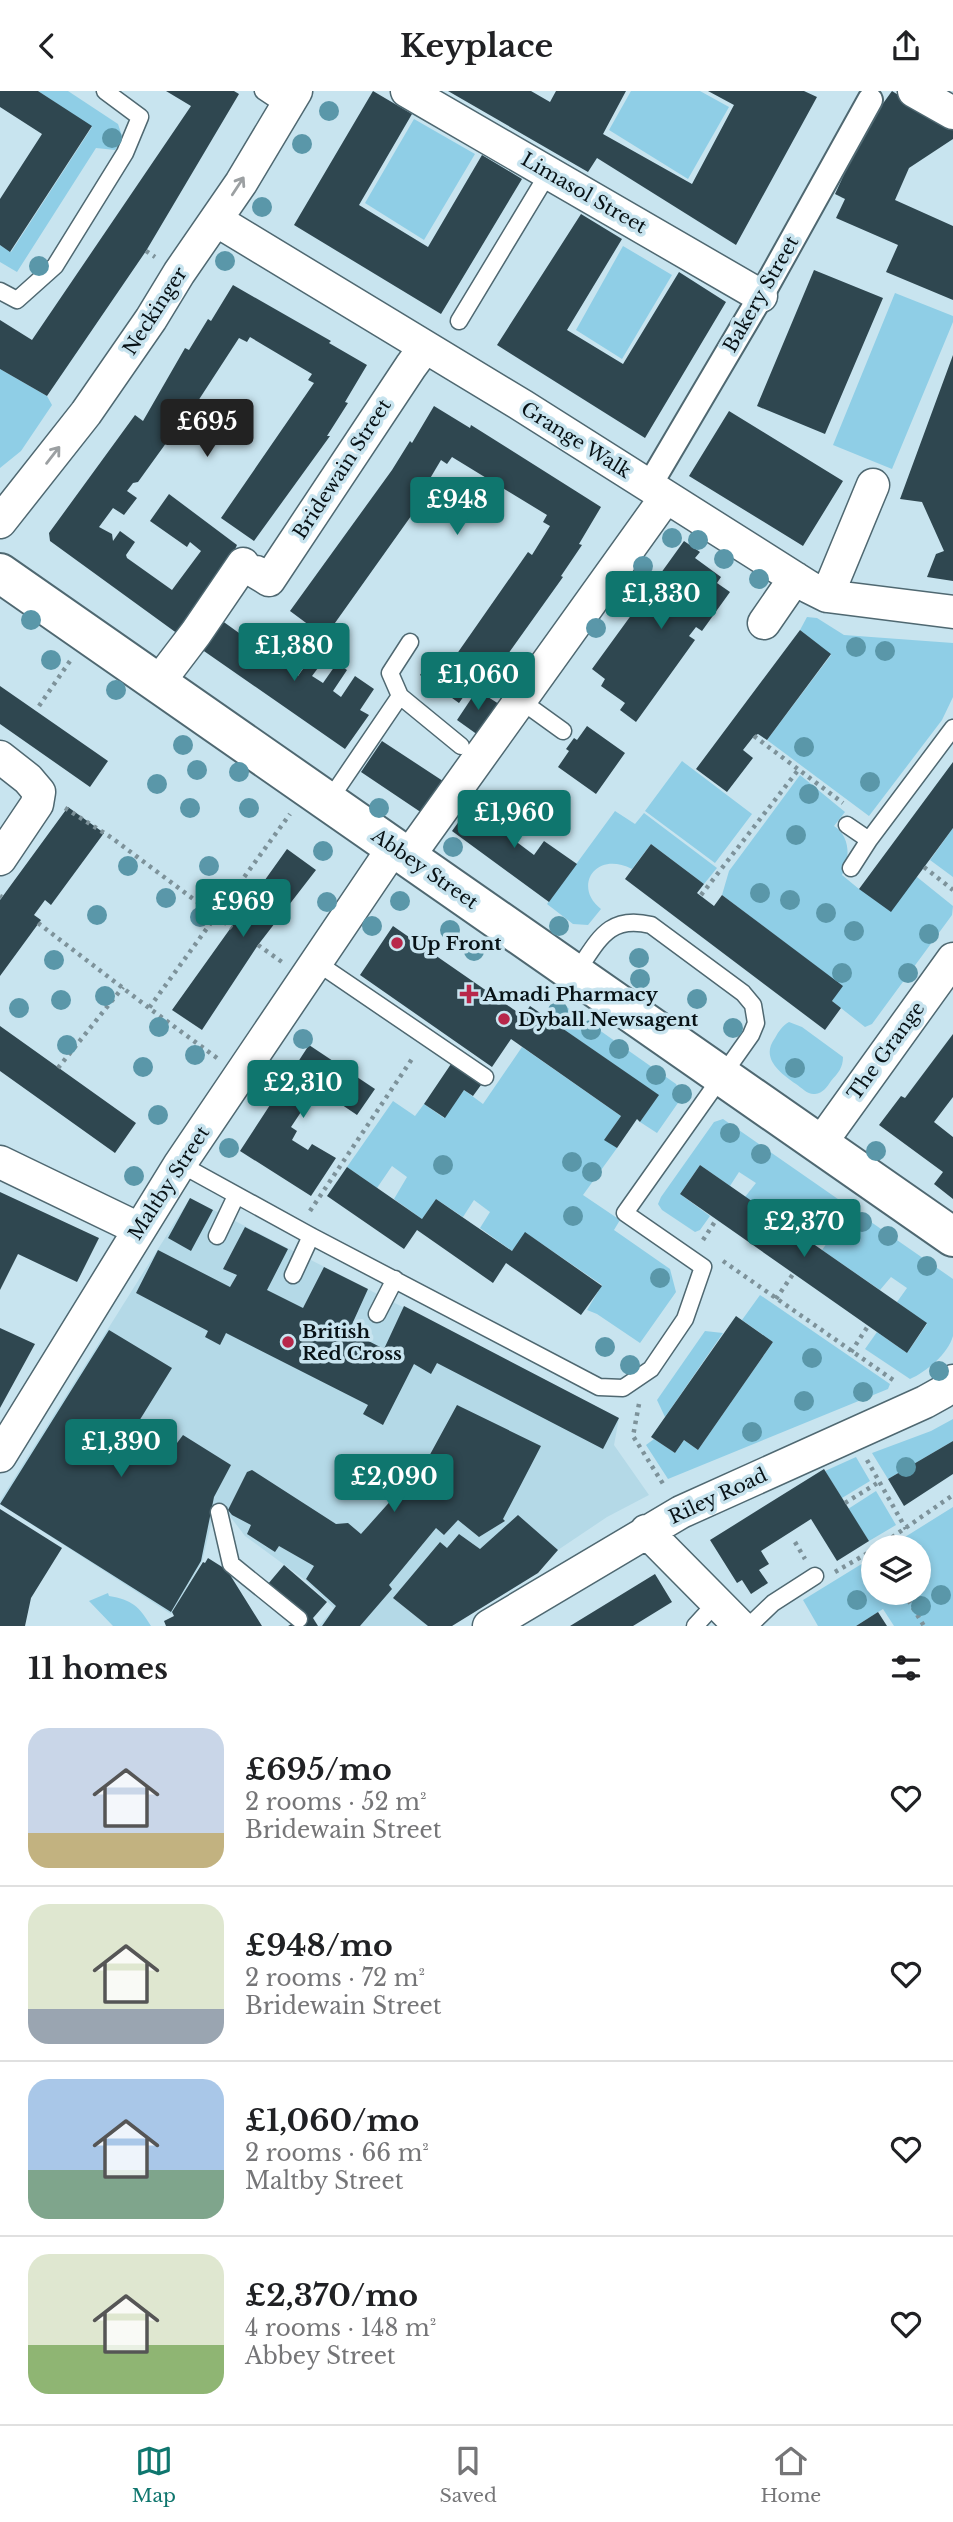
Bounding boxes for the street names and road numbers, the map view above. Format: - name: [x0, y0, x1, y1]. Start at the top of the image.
- street label: Limasol Street: [517, 148, 652, 239]
- street label: Bakery Street: [718, 231, 804, 356]
- street label: Neckinger: [118, 263, 192, 359]
- street label: Bridewain Street: [288, 394, 396, 543]
- street label: Grange Walk: [517, 397, 635, 483]
- street label: Abbey Street: [367, 823, 483, 915]
- street label: The Grange: [843, 997, 929, 1105]
- street label: Maltby Street: [124, 1121, 215, 1244]
- street label: Riley Road: [665, 1463, 771, 1529]

